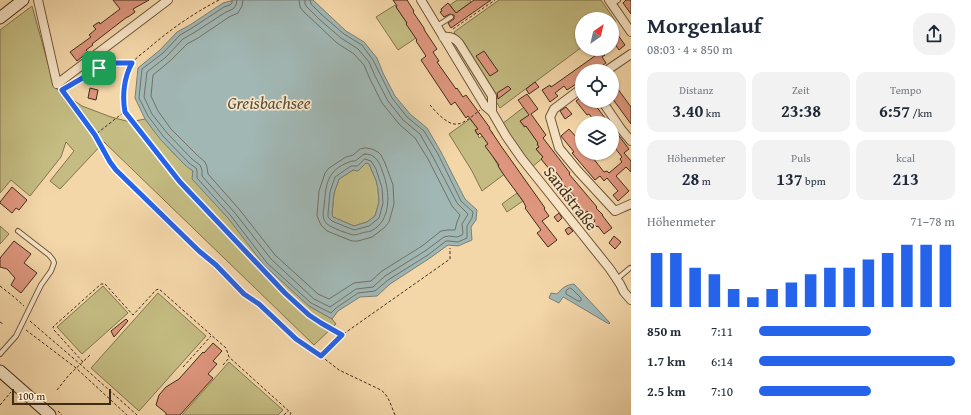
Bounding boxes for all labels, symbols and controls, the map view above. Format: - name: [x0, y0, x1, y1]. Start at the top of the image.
- text: Morgenlauf: [647, 9, 762, 41]
- north arrow: [575, 12, 619, 56]
- map controls: [575, 12, 619, 160]
- button: share: [913, 13, 955, 55]
- text: 08:03 · 4 × 850 m: [647, 40, 733, 59]
- pin: [82, 51, 116, 85]
- icon: arrive: [88, 57, 110, 79]
- button: locate: [575, 64, 619, 108]
- text: Distanz: [679, 82, 713, 98]
- text: Zeit: [792, 82, 810, 98]
- text: Tempo: [890, 82, 921, 98]
- water label: Greisbachsee: [227, 90, 311, 115]
- text: 3.40: [672, 98, 703, 123]
- text: 23:38: [781, 98, 821, 123]
- text: 6:57: [879, 98, 910, 123]
- text: km: [703, 105, 720, 121]
- text: /km: [910, 105, 932, 121]
- button: layers: [575, 116, 619, 160]
- text: Höhenmeter: [667, 150, 725, 166]
- text: Puls: [791, 150, 811, 166]
- text: kcal: [896, 150, 915, 166]
- street label: Sandstraße: [538, 161, 604, 235]
- text: 28: [682, 166, 699, 191]
- text: 137: [776, 166, 803, 191]
- text: 213: [892, 166, 919, 191]
- text: m: [699, 173, 711, 189]
- text: bpm: [803, 173, 826, 189]
- text: Höhenmeter: [647, 212, 716, 231]
- text: 71–78 m: [910, 212, 955, 231]
- text: 850 m: [647, 322, 681, 341]
- text: 7:11: [711, 322, 733, 341]
- text: 1.7 km: [647, 352, 686, 371]
- text: 6:14: [711, 352, 733, 371]
- text: 2.5 km: [647, 382, 686, 401]
- text: 7:10: [711, 382, 733, 401]
- scale bar: [12, 387, 111, 406]
- text: 100 m: [18, 388, 45, 404]

